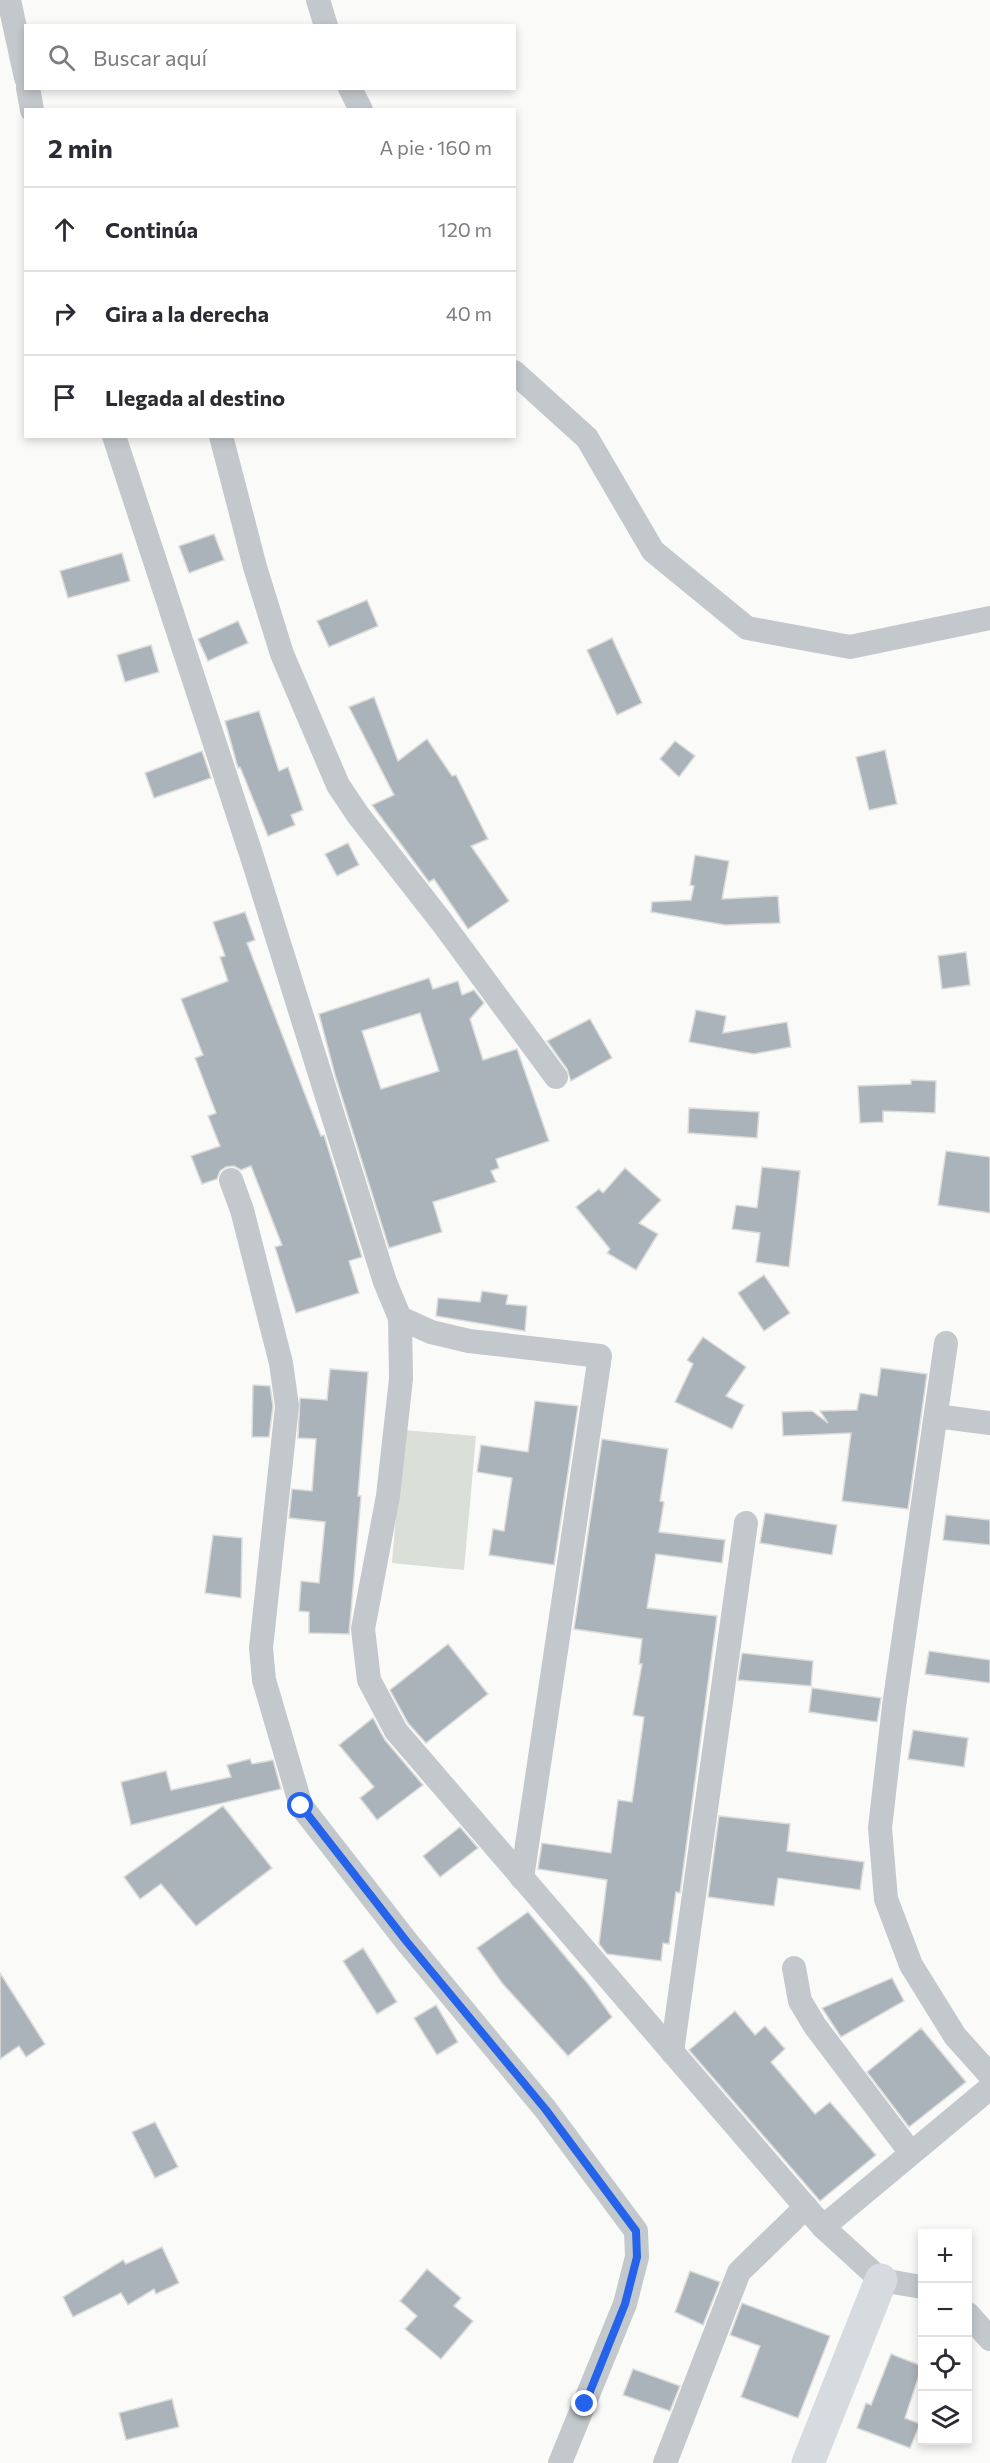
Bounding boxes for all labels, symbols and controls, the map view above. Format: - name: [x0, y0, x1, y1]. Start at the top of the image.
- search box: [24, 24, 516, 90]
- icon: search: [45, 41, 78, 74]
- text: Buscar aquí: [93, 44, 207, 71]
- text: 2 min: [48, 132, 113, 163]
- text: A pie · 160 m: [379, 135, 492, 159]
- icon: ahead: [48, 213, 81, 246]
- text: Continúa: [105, 216, 198, 243]
- text: 120 m: [438, 217, 492, 241]
- icon: right: [48, 297, 81, 330]
- text: Gira a la derecha: [105, 300, 269, 327]
- text: 40 m: [446, 301, 492, 325]
- icon: arrive: [48, 381, 81, 414]
- text: Llegada al destino: [105, 384, 285, 411]
- route start: [287, 1792, 313, 1818]
- map controls: [918, 2229, 972, 2445]
- button: +: [918, 2229, 972, 2283]
- button: −: [918, 2283, 972, 2337]
- button: locate: [918, 2337, 972, 2391]
- route end: [571, 2390, 597, 2416]
- button: layers: [918, 2391, 972, 2445]

